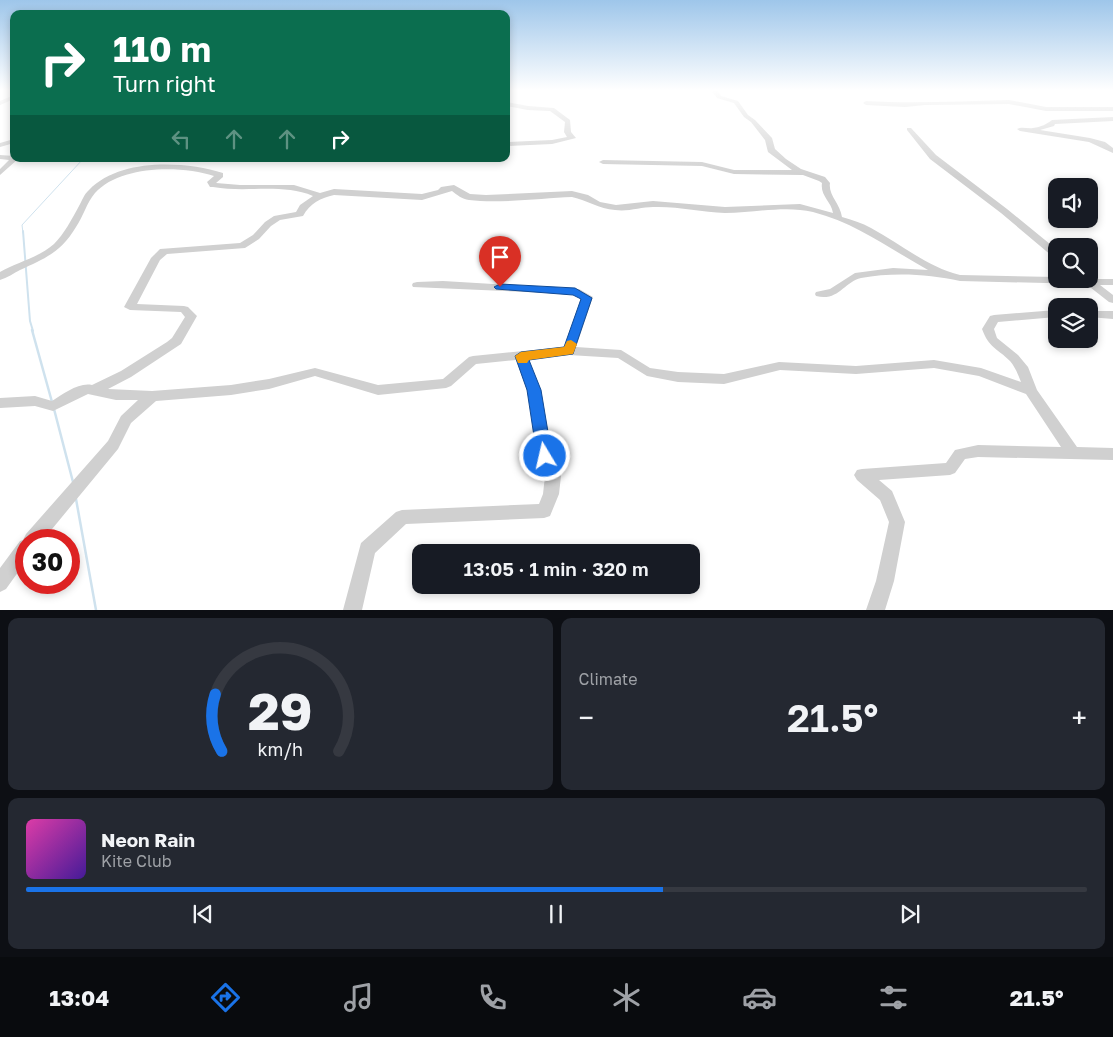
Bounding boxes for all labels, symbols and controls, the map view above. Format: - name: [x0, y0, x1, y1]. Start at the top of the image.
- text: 110 m: [113, 28, 211, 70]
- icon: right: [30, 30, 95, 95]
- text: Turn right: [113, 70, 216, 97]
- icon: left: [167, 125, 195, 153]
- icon: ahead: [220, 125, 248, 153]
- icon: ahead: [273, 125, 301, 153]
- icon: right: [326, 125, 354, 153]
- map controls: [1048, 178, 1098, 348]
- button: sound: [1048, 178, 1098, 228]
- pin: [479, 236, 521, 287]
- button: search: [1048, 238, 1098, 288]
- icon: arrive: [486, 243, 514, 271]
- button: layers: [1048, 298, 1098, 348]
- position arrow: [518, 429, 570, 481]
- speed limit sign: 30: [15, 529, 80, 594]
- text: 13:05 · 1 min · 320 m: [463, 557, 649, 580]
- text: Climate: [579, 669, 638, 689]
- text: 29: [248, 679, 313, 741]
- text: 21.5°: [787, 695, 878, 740]
- text: −: [579, 701, 594, 734]
- text: +: [1072, 701, 1087, 734]
- text: km/h: [258, 738, 303, 760]
- text: Neon Rain: [101, 828, 195, 851]
- text: Kite Club: [101, 851, 172, 871]
- icon: previous: [189, 900, 217, 928]
- icon: pause: [542, 900, 570, 928]
- icon: next: [896, 900, 924, 928]
- icon: directions: [208, 980, 243, 1015]
- icon: music: [341, 980, 376, 1015]
- icon: phone: [475, 980, 510, 1015]
- icon: climate: [609, 980, 644, 1015]
- icon: car: [742, 980, 777, 1015]
- icon: filters: [876, 980, 911, 1015]
- text: 13:04: [49, 984, 109, 1011]
- text: 21.5°: [1010, 984, 1064, 1011]

